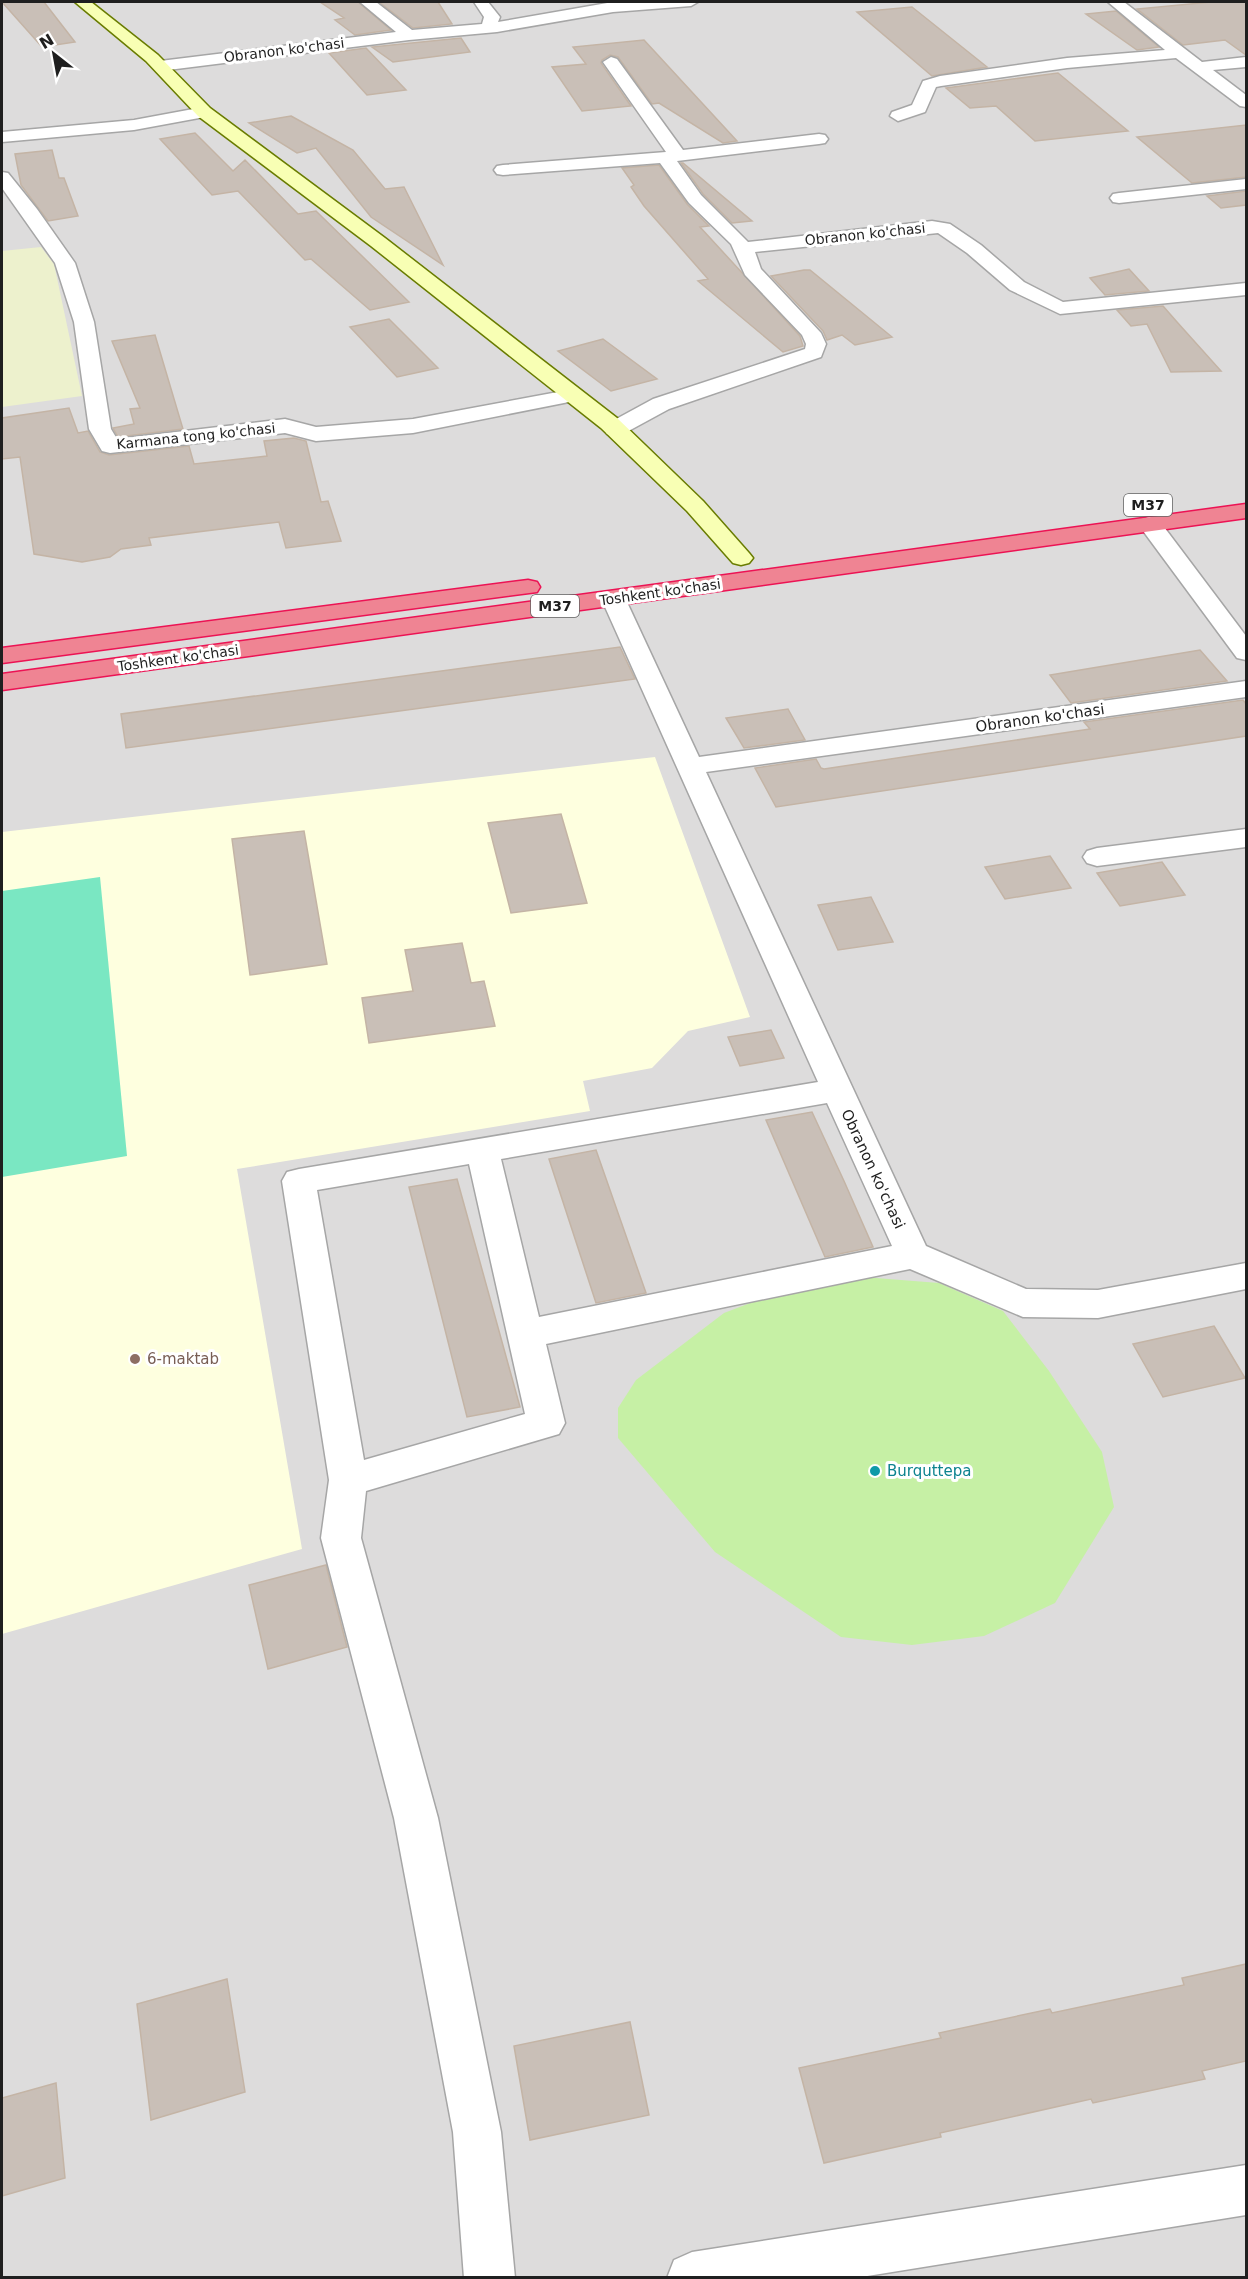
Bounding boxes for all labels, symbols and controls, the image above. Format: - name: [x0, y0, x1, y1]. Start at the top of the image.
- north arrow: [24, 24, 84, 84]
- text: N: [36, 30, 57, 53]
- street label: Obranon ko'chasi: [223, 35, 345, 65]
- street label: Obranon ko'chasi: [804, 220, 926, 248]
- street label: Karmana tong ko'chasi: [116, 420, 276, 452]
- road number: M37: [1124, 494, 1172, 516]
- street label: Toshkent ko'chasi: [597, 576, 722, 609]
- road number: M37: [531, 595, 579, 617]
- street label: Toshkent ko'chasi: [115, 642, 240, 675]
- street label: Obranon ko'chasi: [974, 700, 1106, 736]
- street label: Obranon ko'chasi: [837, 1106, 909, 1232]
- place label: 6-maktab: [147, 1350, 219, 1368]
- marker: 6-maktab: [128, 1352, 142, 1366]
- place label: Burquttepa: [887, 1462, 971, 1480]
- marker: Burquttepa: [868, 1464, 882, 1478]

